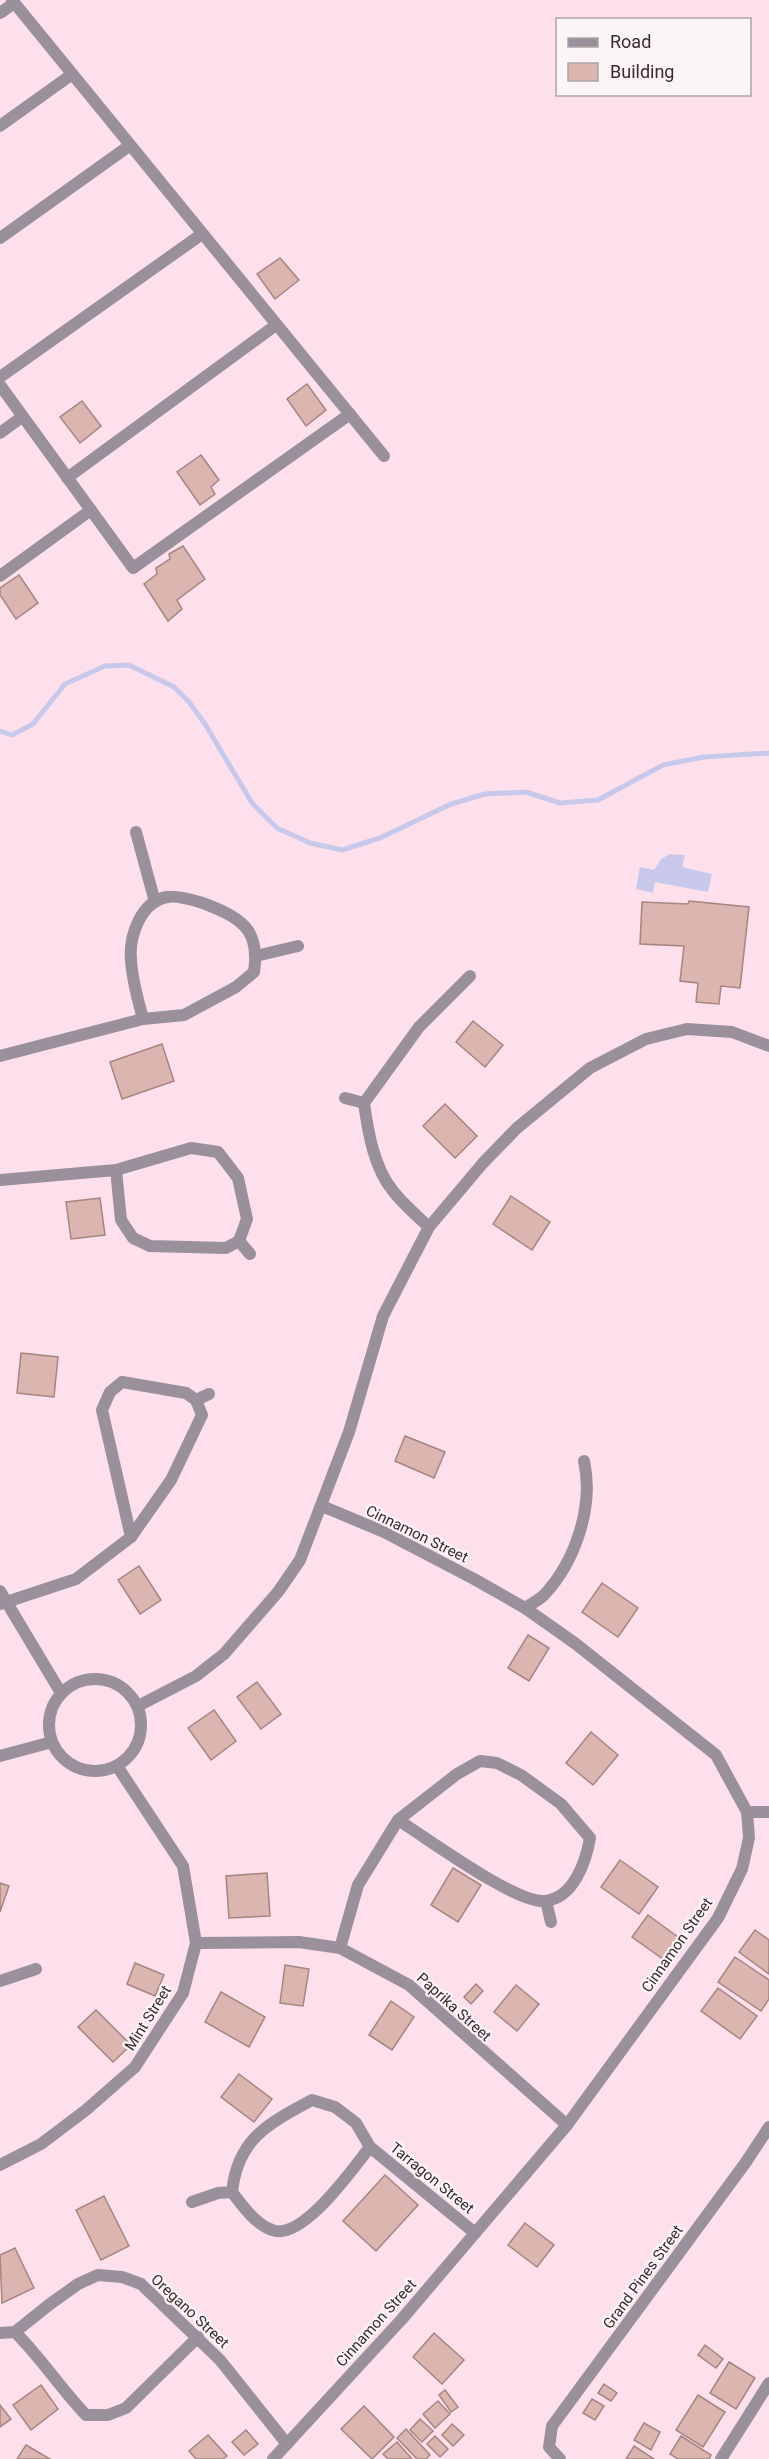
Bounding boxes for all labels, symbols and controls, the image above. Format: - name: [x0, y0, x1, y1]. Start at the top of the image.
- legend: [556, 18, 751, 96]
- text: Road: [610, 31, 651, 52]
- text: Building: [610, 61, 674, 82]
- street label: Cinnamon Street: [363, 1501, 471, 1567]
- street label: Cinnamon Street: [638, 1894, 716, 1996]
- street label: Paprika Street: [413, 1969, 495, 2045]
- street label: Mint Street: [121, 1982, 175, 2054]
- street label: Tarragon Street: [386, 2139, 478, 2217]
- street label: Grand Pines Street: [599, 2221, 687, 2332]
- street label: Oregano Street: [147, 2270, 233, 2352]
- street label: Cinnamon Street: [332, 2276, 420, 2370]

